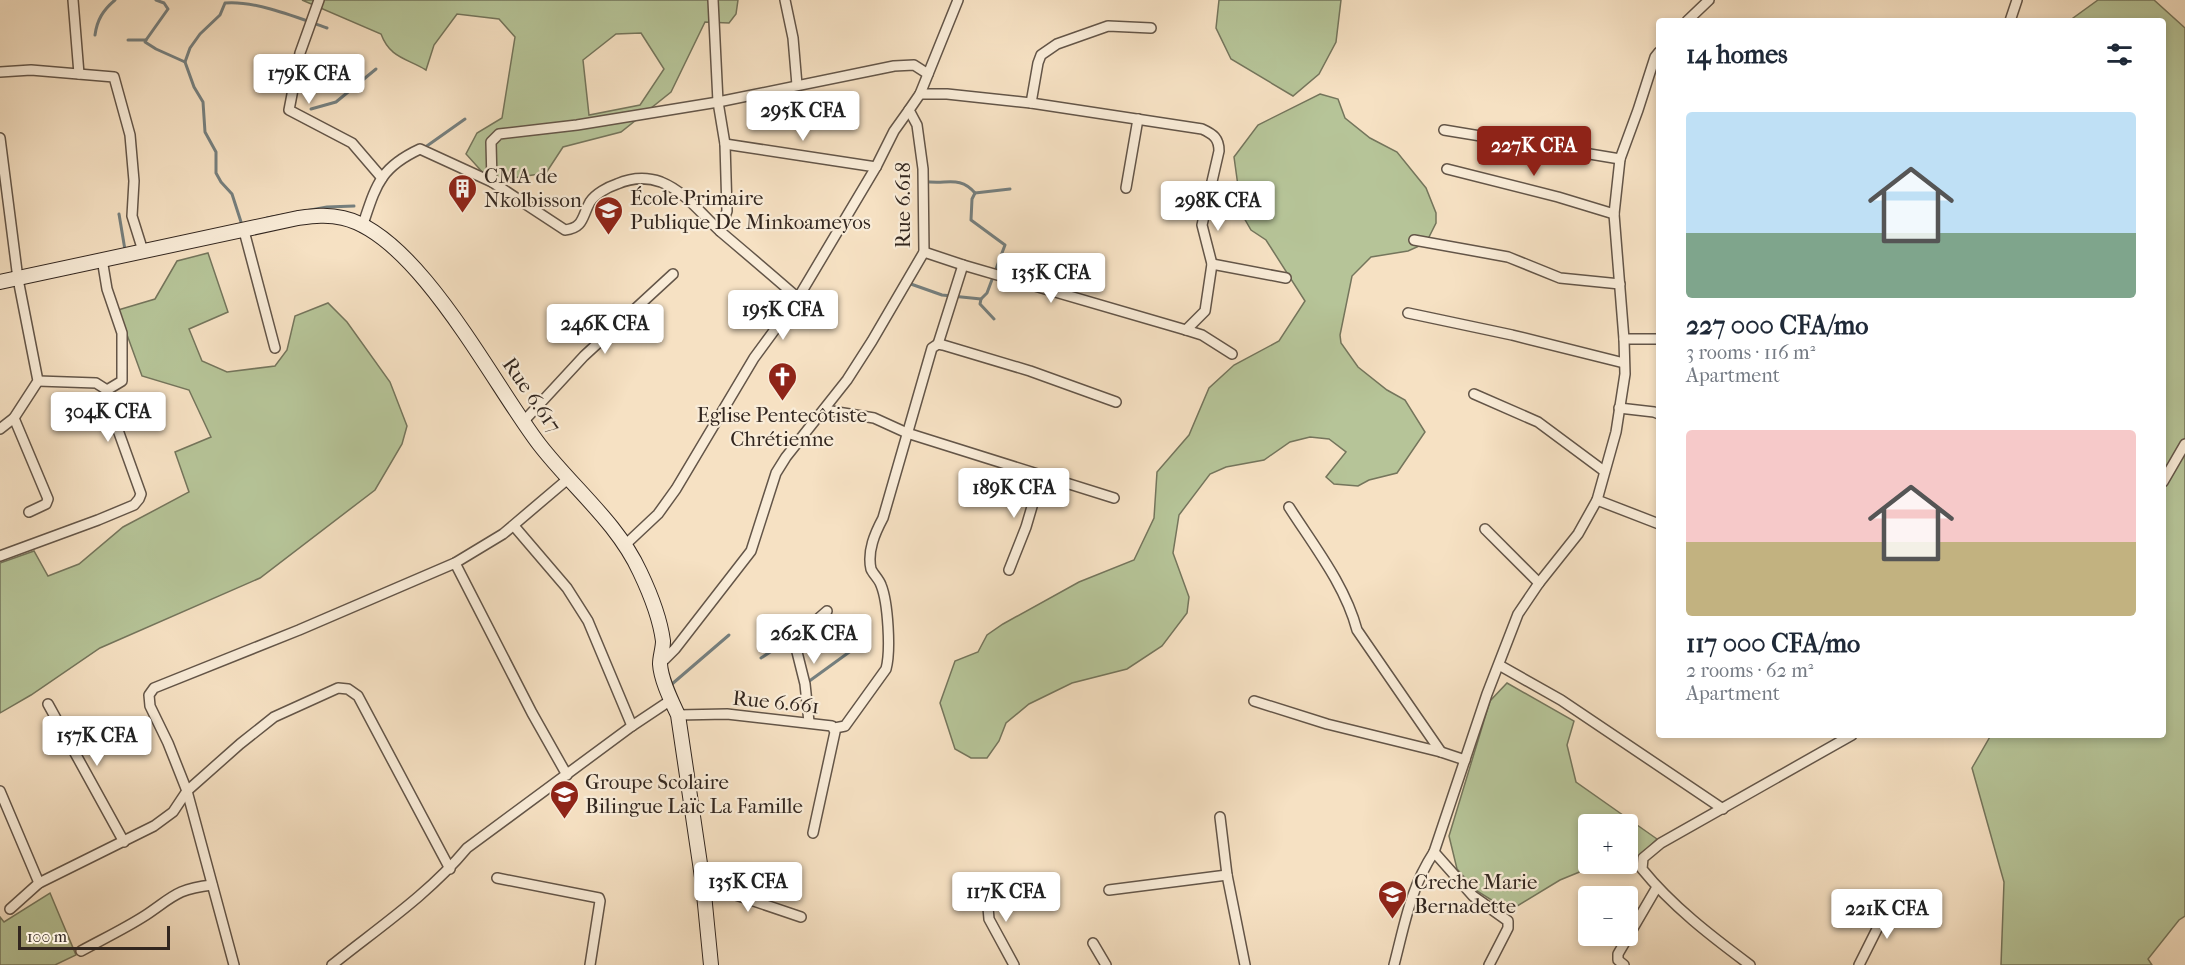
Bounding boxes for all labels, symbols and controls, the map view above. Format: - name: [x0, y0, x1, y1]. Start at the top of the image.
- icon: filters: [2103, 38, 2136, 71]
- text: 14 homes: [1686, 39, 1788, 70]
- pin: 179K CFA: [247, 54, 371, 105]
- text: 179K CFA: [268, 62, 350, 85]
- pin: 295K CFA: [741, 91, 865, 142]
- text: 295K CFA: [760, 99, 846, 122]
- pin: 227K CFA: [1472, 126, 1596, 177]
- text: 227K CFA: [1491, 134, 1577, 157]
- icon: home: [1857, 151, 1965, 259]
- street label: Rue 6.618: [891, 162, 915, 248]
- place label: CMA de Nkolbisson: [484, 164, 582, 212]
- building icon: CMA de Nkolbisson: [447, 172, 479, 214]
- pin: 298K CFA: [1156, 181, 1280, 232]
- place label: École Primaire Publique De Minkoameyos: [630, 186, 871, 234]
- text: 298K CFA: [1175, 189, 1261, 212]
- school or university icon: École Primaire Publique De Minkoameyos: [593, 194, 625, 236]
- pin: 135K CFA: [989, 253, 1113, 304]
- text: 135K CFA: [1011, 261, 1091, 284]
- pin: 195K CFA: [721, 290, 845, 341]
- text: 195K CFA: [742, 298, 824, 321]
- pin: 246K CFA: [543, 304, 667, 355]
- text: 227 000 CFA/mo: [1686, 310, 1868, 341]
- text: 246K CFA: [561, 312, 649, 335]
- text: 3 rooms · 116 m²: [1686, 341, 1815, 364]
- street label: Rue 6.617: [498, 353, 566, 437]
- church icon: Eglise Pentecôtiste Chrétienne: [766, 360, 798, 402]
- text: Apartment: [1686, 364, 1780, 387]
- pin: 304K CFA: [46, 392, 170, 443]
- text: 304K CFA: [65, 400, 151, 423]
- place label: Eglise Pentecôtiste Chrétienne: [697, 403, 867, 451]
- pin: 189K CFA: [952, 468, 1076, 519]
- icon: home: [1857, 469, 1965, 577]
- text: 189K CFA: [972, 476, 1056, 499]
- pin: 262K CFA: [752, 614, 876, 665]
- text: 262K CFA: [770, 622, 858, 645]
- text: 117 000 CFA/mo: [1686, 628, 1860, 659]
- text: 2 rooms · 62 m²: [1686, 659, 1813, 682]
- text: Apartment: [1686, 682, 1780, 705]
- street label: Rue 6.661: [731, 686, 821, 718]
- pin: 157K CFA: [35, 716, 159, 767]
- text: 157K CFA: [56, 724, 138, 747]
- place label: Groupe Scolaire Bilingue Laïc La Famille: [585, 770, 803, 818]
- school or university icon: Groupe Scolaire Bilingue Laïc La Famille: [548, 778, 580, 820]
- map controls: [1578, 814, 1638, 946]
- button: +: [1578, 814, 1638, 874]
- pin: 135K CFA: [686, 862, 810, 913]
- text: 135K CFA: [708, 870, 788, 893]
- place label: Creche Marie Bernadette: [1414, 870, 1537, 918]
- pin: 117K CFA: [944, 872, 1068, 923]
- school or university icon: Creche Marie Bernadette: [1377, 878, 1409, 920]
- text: 117K CFA: [966, 880, 1046, 903]
- button: −: [1578, 886, 1638, 946]
- pin: 221K CFA: [1825, 889, 1949, 940]
- text: 221K CFA: [1845, 897, 1929, 920]
- scale bar: [18, 923, 170, 950]
- text: 100 m: [27, 927, 67, 946]

